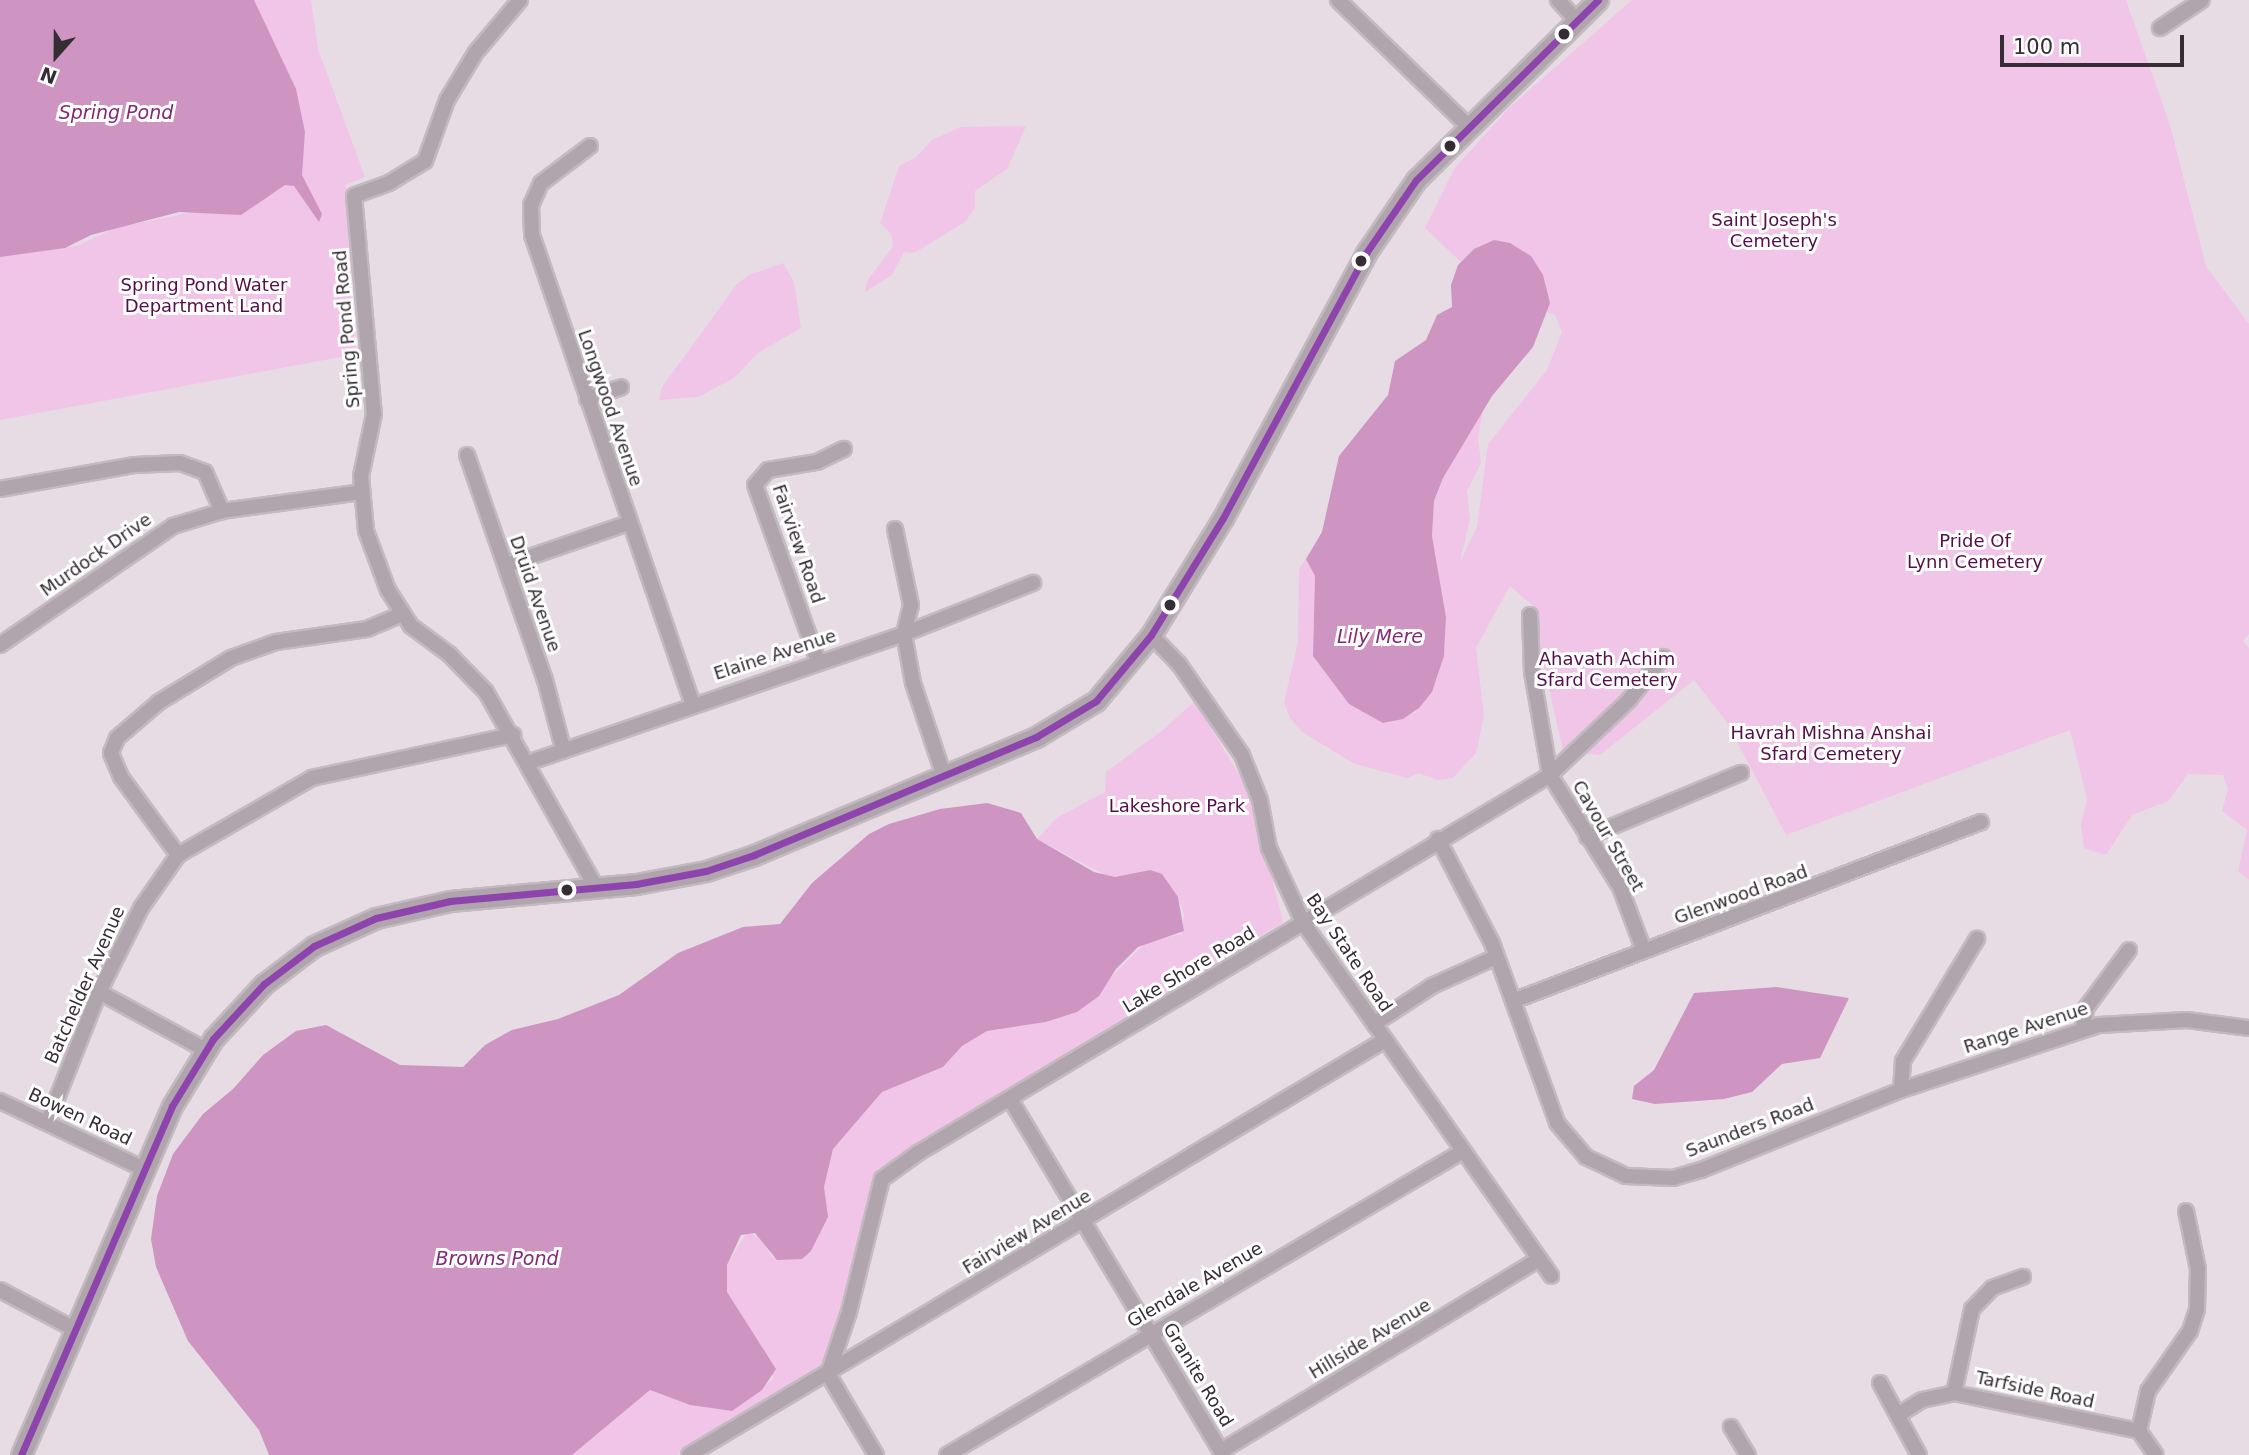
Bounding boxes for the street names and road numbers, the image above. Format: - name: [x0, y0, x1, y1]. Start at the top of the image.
- street label: Spring Pond Road: [329, 249, 365, 409]
- street label: Longwood Avenue: [573, 327, 647, 489]
- street label: Fairview Road: [768, 482, 828, 606]
- street label: Murdock Drive: [36, 509, 156, 601]
- street label: Druid Avenue: [505, 533, 565, 655]
- street label: Elaine Avenue: [711, 625, 839, 685]
- street label: Cavour Street: [1568, 777, 1648, 895]
- street label: Glenwood Road: [1671, 861, 1811, 929]
- street label: Bay State Road: [1301, 890, 1397, 1016]
- street label: Batchelder Avenue: [40, 903, 130, 1067]
- street label: Lake Shore Road: [1119, 922, 1259, 1018]
- street label: Range Avenue: [1961, 998, 2091, 1058]
- street label: Bowen Road: [25, 1084, 135, 1150]
- street label: Saunders Road: [1683, 1094, 1817, 1162]
- street label: Fairview Avenue: [959, 1185, 1095, 1279]
- street label: Glendale Avenue: [1124, 1238, 1266, 1332]
- street label: Hillside Avenue: [1305, 1294, 1435, 1384]
- street label: Granite Road: [1158, 1319, 1238, 1431]
- street label: Tarfside Road: [1974, 1367, 2096, 1413]

